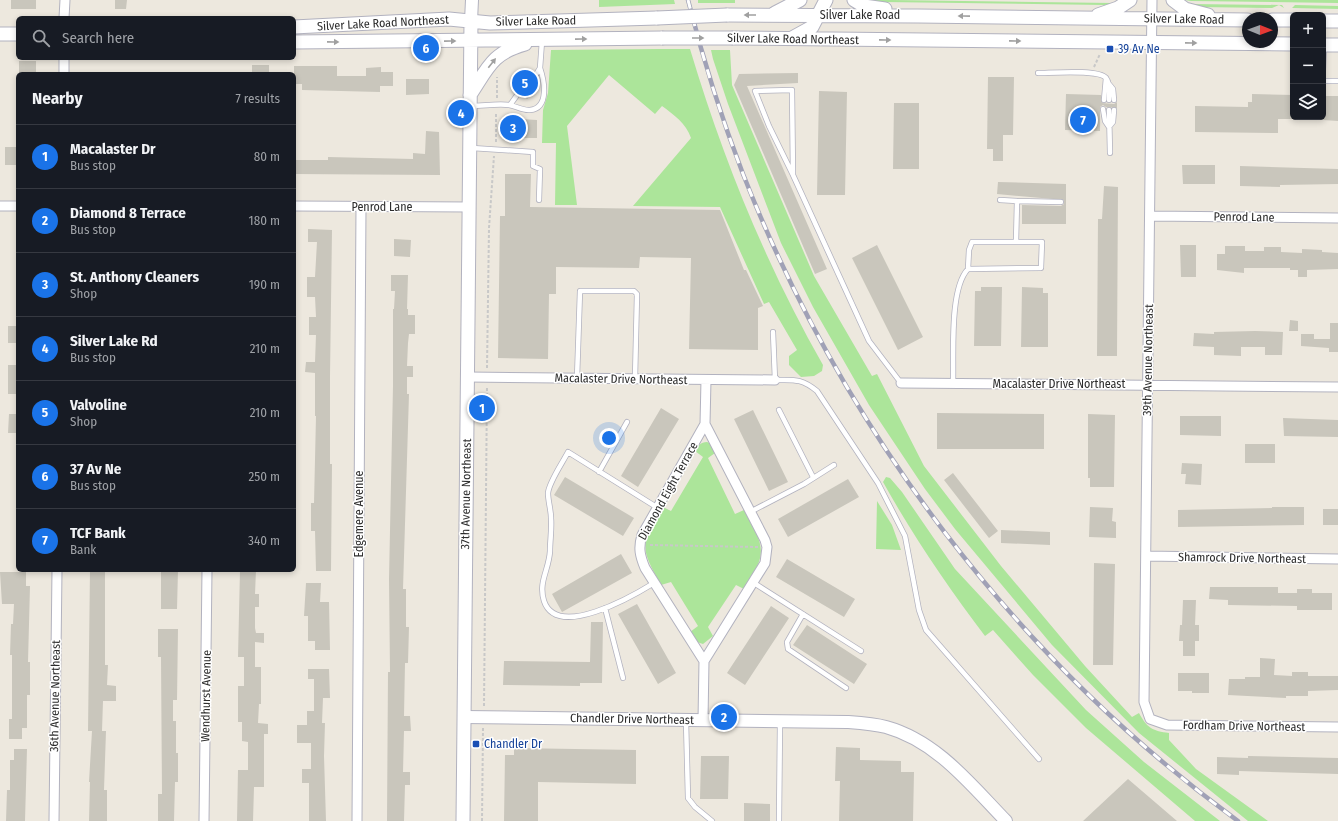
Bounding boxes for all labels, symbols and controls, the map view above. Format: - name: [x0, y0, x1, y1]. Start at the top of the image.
- street label: Silver Lake Road: [820, 8, 900, 22]
- street label: Silver Lake Road: [1144, 11, 1224, 27]
- one-way arrow: [743, 12, 756, 18]
- north arrow: [1242, 12, 1278, 48]
- map controls: [1290, 12, 1326, 120]
- button: +: [1290, 12, 1326, 48]
- street label: Silver Lake Road Northeast: [317, 13, 449, 33]
- street label: Silver Lake Road: [496, 13, 576, 29]
- one-way arrow: [957, 13, 970, 19]
- search box: [16, 16, 296, 60]
- icon: search: [30, 27, 52, 49]
- text: Search here: [62, 29, 134, 47]
- street label: Silver Lake Road Northeast: [727, 31, 859, 47]
- pin: 6: [413, 33, 439, 63]
- one-way arrow: [692, 35, 705, 41]
- one-way arrow: [575, 36, 588, 42]
- one-way arrow: [879, 36, 891, 43]
- one-way arrow: [444, 38, 457, 44]
- one-way arrow: [1009, 38, 1022, 44]
- one-way arrow: [327, 39, 339, 46]
- one-way arrow: [1185, 40, 1198, 46]
- place label: 39 Av Ne: [1118, 42, 1160, 56]
- marker: 39 Av Ne: [1105, 44, 1115, 54]
- button: −: [1290, 48, 1326, 84]
- one-way arrow: [487, 57, 496, 68]
- pin: 5: [512, 68, 538, 98]
- button: layers: [1290, 84, 1326, 120]
- text: Nearby: [32, 88, 83, 109]
- text: 7 results: [236, 91, 280, 106]
- pin: 4: [448, 98, 474, 128]
- pin: 7: [1070, 105, 1096, 135]
- pin: 3: [500, 113, 526, 143]
- text: Macalaster Dr: [70, 140, 156, 158]
- text: 1: [42, 149, 48, 164]
- text: 80 m: [254, 149, 280, 164]
- text: Bus stop: [70, 158, 116, 173]
- street label: Penrod Lane: [352, 200, 413, 214]
- text: Diamond 8 Terrace: [70, 204, 186, 222]
- street label: Penrod Lane: [1213, 209, 1275, 225]
- text: 2: [42, 213, 48, 228]
- text: 180 m: [249, 213, 280, 228]
- text: Bus stop: [70, 222, 116, 237]
- text: St. Anthony Cleaners: [70, 268, 199, 286]
- text: 3: [42, 277, 48, 292]
- text: 190 m: [249, 277, 280, 292]
- text: Shop: [70, 286, 97, 301]
- street label: 39th Avenue Northeast: [1140, 304, 1156, 416]
- text: Silver Lake Rd: [70, 332, 158, 350]
- text: 4: [42, 341, 48, 356]
- text: 210 m: [250, 341, 280, 356]
- text: Bus stop: [70, 350, 116, 365]
- street label: Macalaster Drive Northeast: [554, 371, 688, 387]
- street label: Macalaster Drive Northeast: [993, 377, 1125, 391]
- pin: 1: [469, 393, 495, 423]
- text: Valvoline: [70, 396, 127, 414]
- text: 5: [42, 405, 48, 420]
- text: 210 m: [250, 405, 280, 420]
- text: Shop: [70, 414, 97, 429]
- your location: [599, 428, 619, 448]
- street label: 37th Avenue Northeast: [458, 438, 474, 550]
- street label: Diamond Eight Terrace: [635, 439, 701, 542]
- text: 37 Av Ne: [70, 460, 121, 478]
- text: 6: [42, 469, 48, 484]
- text: 250 m: [248, 469, 280, 484]
- street label: Edgemere Avenue: [352, 470, 366, 558]
- text: Bus stop: [70, 478, 116, 493]
- text: TCF Bank: [70, 524, 126, 542]
- text: 7: [42, 533, 48, 548]
- text: 340 m: [248, 533, 280, 548]
- text: Bank: [70, 542, 96, 557]
- street label: Shamrock Drive Northeast: [1178, 550, 1306, 566]
- street label: 36th Avenue Northeast: [47, 640, 63, 752]
- street label: Wendhurst Avenue: [198, 650, 214, 742]
- pin: 2: [711, 702, 737, 732]
- street label: Chandler Drive Northeast: [570, 711, 694, 727]
- street label: Fordham Drive Northeast: [1183, 718, 1305, 734]
- place label: Chandler Dr: [484, 737, 543, 751]
- marker: Chandler Dr: [471, 739, 481, 749]

